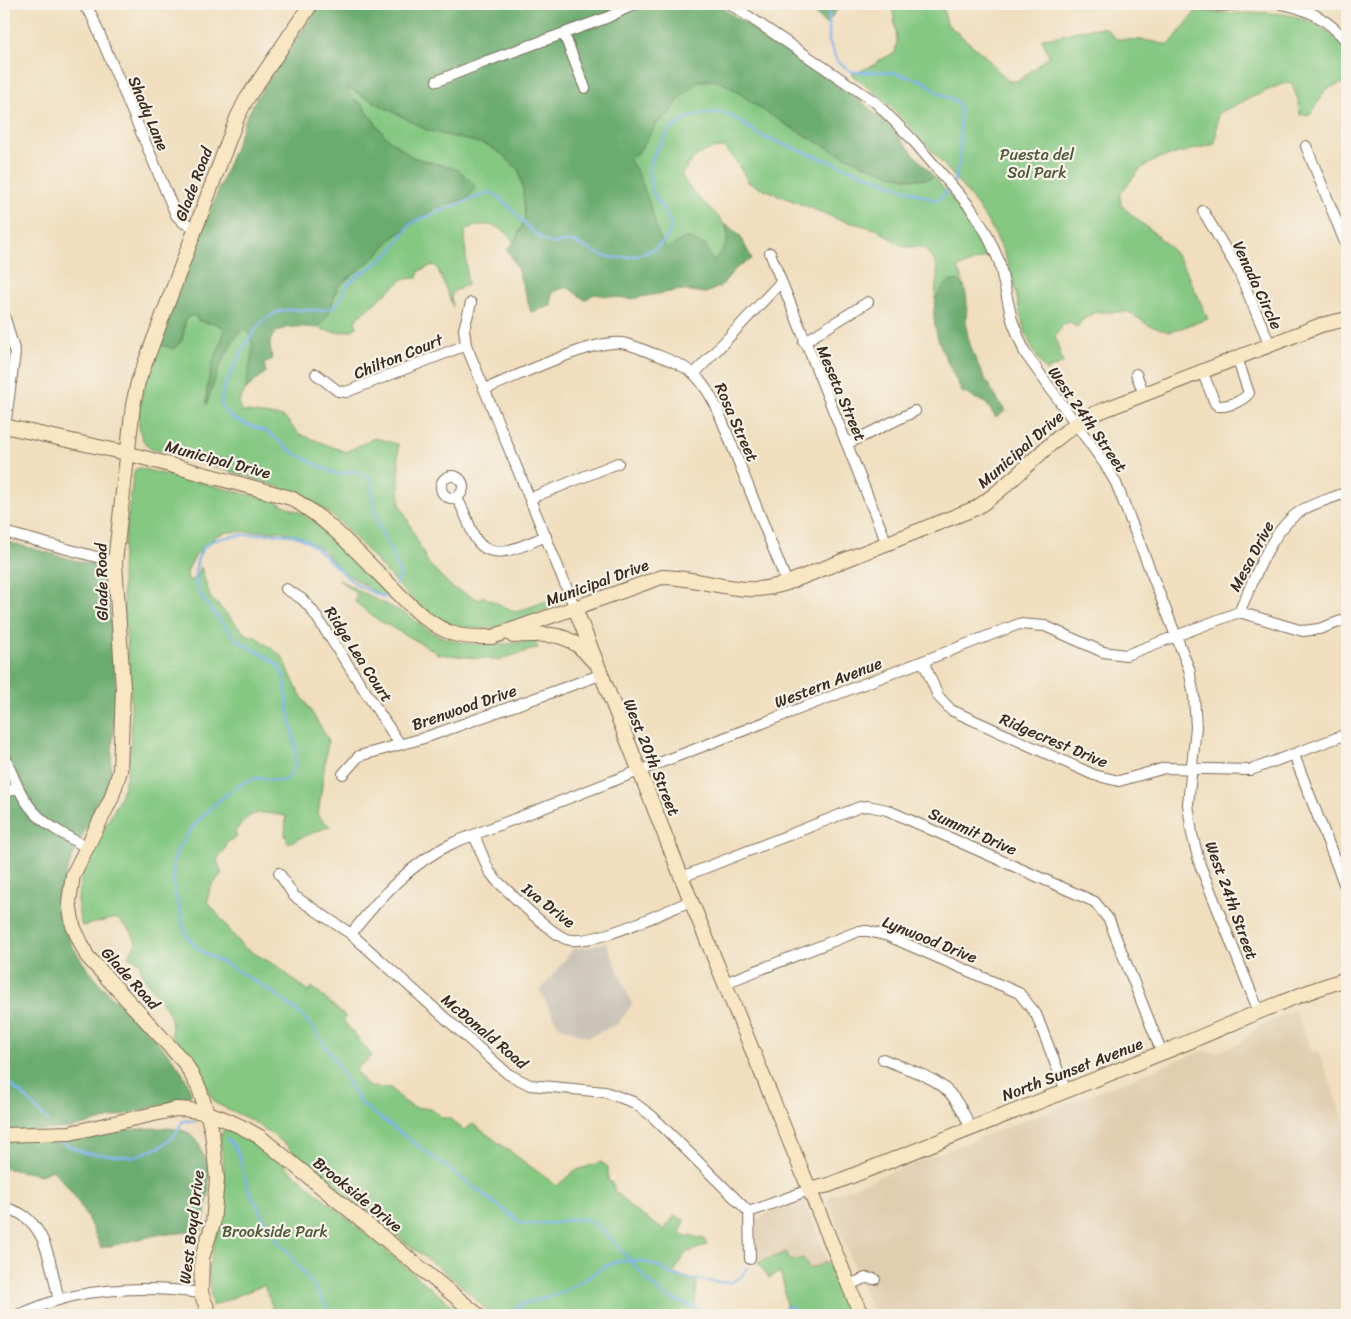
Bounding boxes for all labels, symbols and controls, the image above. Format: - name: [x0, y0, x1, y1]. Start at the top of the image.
- street label: Shady Lane: [120, 71, 177, 155]
- park label: Puesta del Sol Park: [1000, 140, 1075, 187]
- street label: Glade Road: [166, 141, 221, 226]
- street label: Venada Circle: [1224, 236, 1291, 335]
- street label: Chilton Court: [349, 325, 448, 388]
- street label: Meseta Street: [808, 340, 875, 446]
- street label: West 24th Street: [1040, 360, 1135, 479]
- street label: Rosa Street: [706, 378, 767, 466]
- street label: Municipal Drive: [970, 403, 1071, 496]
- street label: Municipal Drive: [162, 432, 274, 488]
- street label: Mesa Drive: [1221, 515, 1282, 597]
- street label: Glade Road: [86, 541, 117, 621]
- street label: Municipal Drive: [541, 550, 653, 615]
- street label: Ridge Lea Court: [316, 600, 401, 708]
- street label: Western Avenue: [770, 649, 886, 716]
- street label: Brenwood Drive: [408, 676, 521, 739]
- street label: West 20th Street: [615, 694, 688, 820]
- street label: Ridgecrest Drive: [995, 705, 1113, 776]
- street label: Summit Drive: [924, 799, 1022, 864]
- street label: West 24th Street: [1197, 837, 1266, 964]
- street label: Iva Drive: [515, 874, 582, 936]
- street label: Lynwood Drive: [878, 907, 982, 972]
- street label: Glade Road: [94, 940, 168, 1018]
- street label: McDonald Road: [435, 986, 536, 1078]
- street label: North Sunset Avenue: [997, 1029, 1147, 1110]
- street label: Brookside Drive: [306, 1149, 409, 1240]
- street label: West Boyd Drive: [170, 1168, 213, 1286]
- park label: Brookside Park: [222, 1217, 328, 1246]

